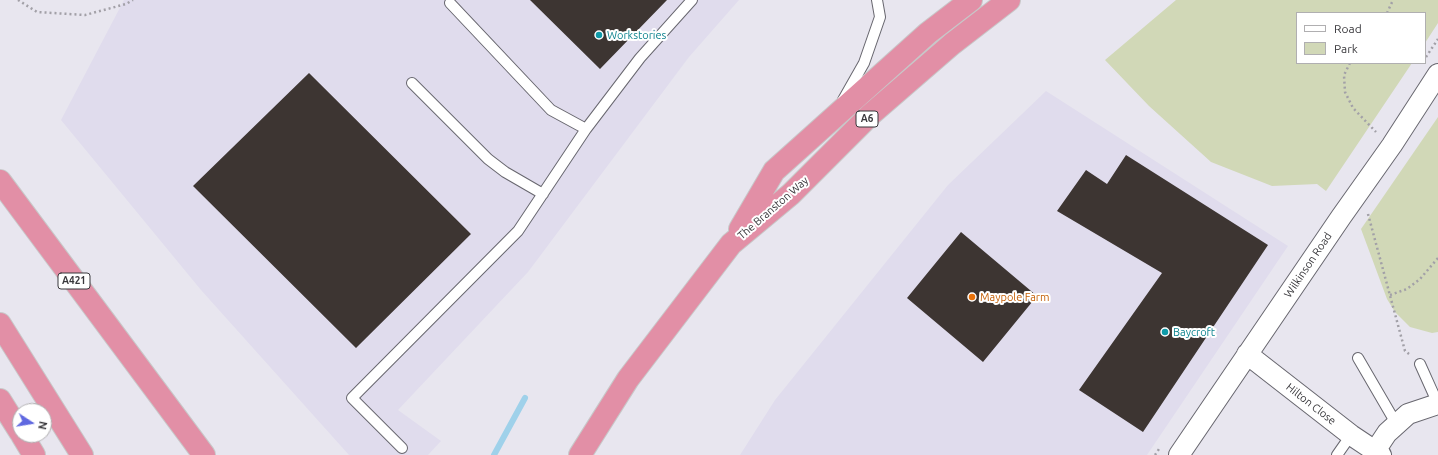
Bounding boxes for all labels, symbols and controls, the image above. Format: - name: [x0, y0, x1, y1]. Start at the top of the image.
- legend: [1296, 12, 1426, 64]
- text: Road: [1334, 22, 1362, 35]
- place label: Workstories: [607, 28, 666, 42]
- marker: Workstories: [594, 30, 604, 40]
- text: Park: [1334, 42, 1358, 55]
- road number: A6: [856, 111, 878, 127]
- street label: The Branston Way: [735, 174, 811, 242]
- street label: Wilkinson Road: [1281, 230, 1335, 300]
- road number: A421: [58, 273, 90, 289]
- place label: Maypole Farm: [980, 290, 1050, 304]
- marker: Maypole Farm: [967, 292, 977, 302]
- place label: Baycroft: [1173, 325, 1215, 339]
- marker: Baycroft: [1160, 327, 1170, 337]
- street label: Hilton Close: [1283, 380, 1339, 428]
- north arrow: [12, 403, 52, 443]
- text: N: [36, 420, 49, 431]

